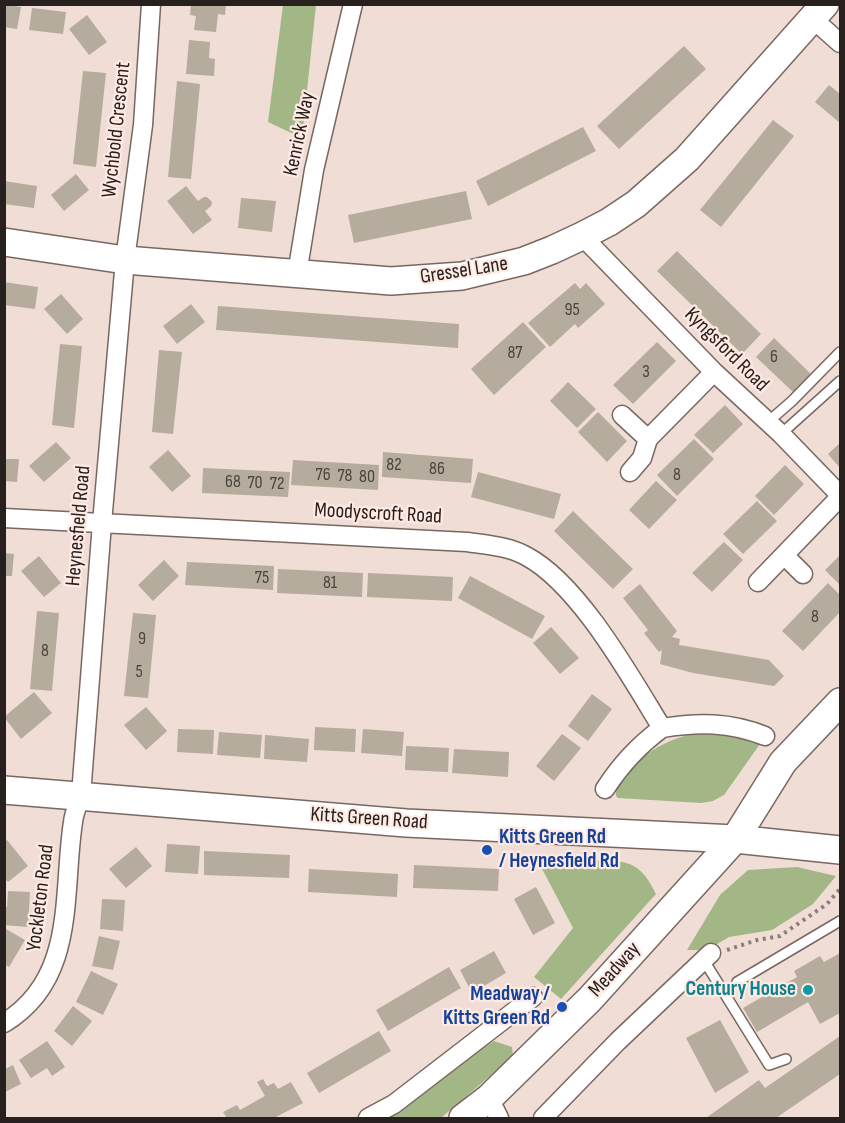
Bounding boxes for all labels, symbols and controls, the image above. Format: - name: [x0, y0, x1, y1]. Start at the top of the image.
- street label: Wychbold Crescent: [97, 61, 137, 199]
- street label: Kenrick Way: [279, 90, 321, 178]
- street label: Gressel Lane: [418, 252, 510, 290]
- house number: 95: [564, 299, 580, 321]
- street label: Kyngsford Road: [679, 303, 773, 397]
- house number: 87: [507, 342, 523, 364]
- house number: 6: [770, 346, 778, 368]
- house number: 3: [642, 361, 650, 383]
- house number: 82: [386, 454, 402, 476]
- house number: 86: [429, 458, 445, 480]
- house number: 76: [315, 464, 331, 486]
- house number: 8: [673, 464, 681, 486]
- street label: Heynesfield Road: [61, 465, 97, 587]
- house number: 78: [337, 465, 353, 487]
- house number: 80: [359, 466, 375, 488]
- house number: 68: [225, 471, 241, 493]
- house number: 70: [247, 472, 263, 494]
- house number: 72: [270, 473, 284, 495]
- street label: Moodyscroft Road: [314, 498, 442, 530]
- house number: 75: [255, 567, 269, 589]
- house number: 81: [323, 572, 337, 594]
- house number: 8: [811, 606, 819, 628]
- house number: 9: [138, 628, 146, 650]
- house number: 8: [41, 640, 49, 662]
- house number: 5: [135, 661, 143, 683]
- street label: Kitts Green Road: [310, 802, 428, 836]
- place label: Kitts Green Rd / Heynesfield Rd: [499, 825, 619, 875]
- street label: Yockleton Road: [22, 843, 60, 953]
- marker: Kitts Green Rd / Heynesfield Rd: [480, 843, 494, 857]
- street label: Meadway: [584, 937, 646, 1003]
- place label: Century House: [686, 977, 796, 1003]
- place label: Meadway / Kitts Green Rd: [443, 982, 550, 1032]
- marker: Century House: [801, 983, 815, 997]
- marker: Meadway / Kitts Green Rd: [555, 1000, 569, 1014]

